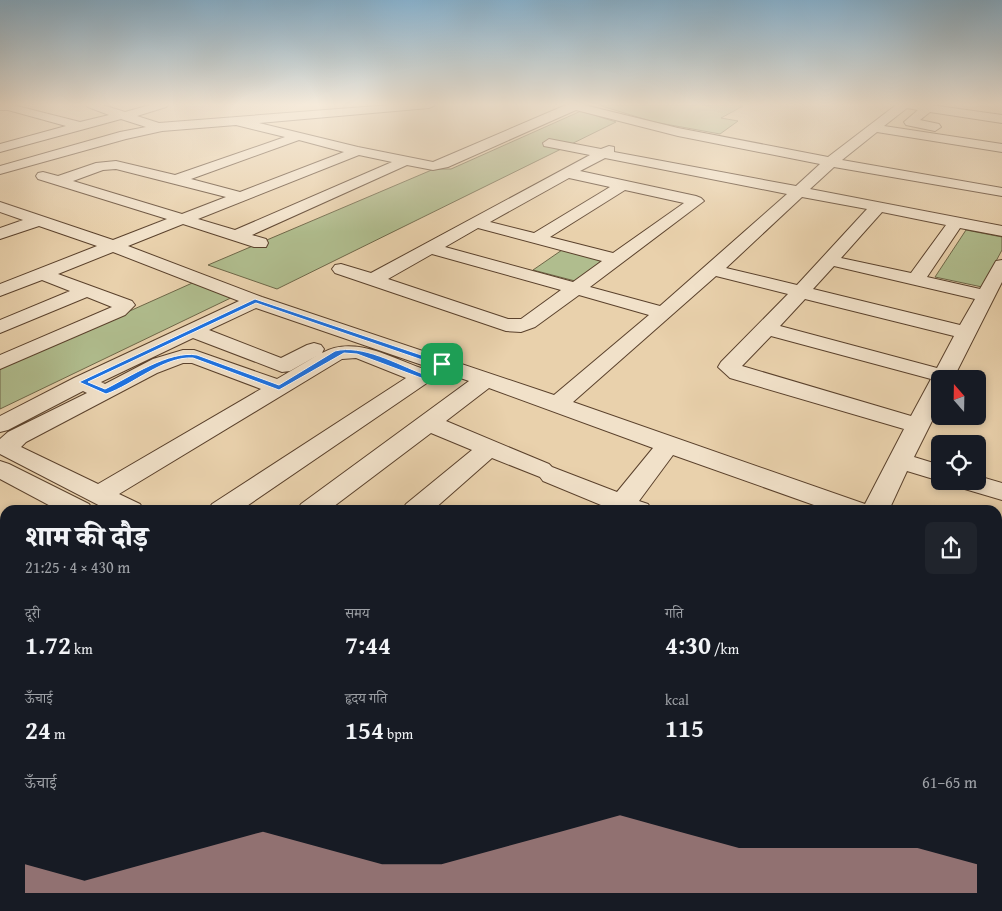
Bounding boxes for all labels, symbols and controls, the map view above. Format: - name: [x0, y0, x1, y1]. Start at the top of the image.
- pin: [421, 343, 463, 385]
- icon: arrive: [428, 350, 456, 378]
- north arrow: [931, 370, 986, 425]
- map controls: [931, 370, 986, 490]
- button: locate: [931, 435, 986, 490]
- text: शाम की दौड़: [25, 515, 148, 556]
- button: share: [925, 522, 977, 574]
- text: 21:25 · 4 × 430 m: [25, 555, 130, 579]
- text: दूरी: [25, 603, 40, 623]
- text: समय: [345, 603, 370, 623]
- text: गति: [665, 603, 683, 623]
- text: 1.72: [25, 627, 71, 663]
- text: 7:44: [345, 627, 391, 663]
- text: 4:30: [665, 627, 711, 663]
- text: km: [71, 639, 93, 659]
- text: /km: [711, 639, 739, 659]
- text: ऊँचाई: [25, 688, 53, 708]
- text: हृदय गति: [345, 688, 387, 708]
- text: kcal: [665, 690, 689, 710]
- text: 115: [665, 710, 704, 746]
- text: 24: [25, 712, 51, 748]
- text: 154: [345, 712, 384, 748]
- text: m: [51, 724, 65, 744]
- text: bpm: [384, 724, 413, 744]
- text: ऊँचाई: [25, 770, 57, 794]
- text: 61–65 m: [922, 770, 977, 794]

